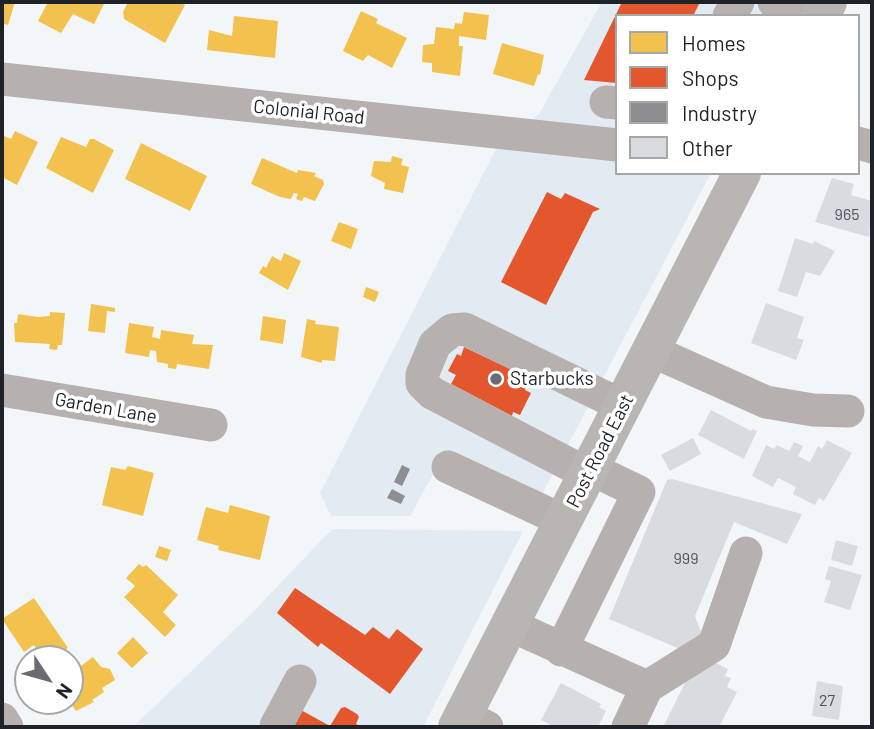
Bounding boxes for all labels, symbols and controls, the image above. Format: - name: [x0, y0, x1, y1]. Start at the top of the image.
- legend: [615, 14, 860, 175]
- text: Homes: [682, 30, 746, 55]
- text: Shops: [682, 65, 739, 90]
- street label: Colonial Road: [252, 95, 366, 129]
- text: Industry: [682, 100, 757, 125]
- text: Other: [682, 135, 733, 160]
- house number: 965: [835, 205, 859, 225]
- place label: Starbucks: [510, 368, 594, 390]
- marker: Starbucks: [488, 371, 504, 387]
- street label: Garden Lane: [53, 388, 159, 428]
- street label: Post Road East: [562, 391, 638, 511]
- house number: 999: [673, 549, 699, 569]
- north arrow: [14, 645, 84, 715]
- text: N: [52, 680, 78, 703]
- house number: 27: [819, 691, 835, 711]

